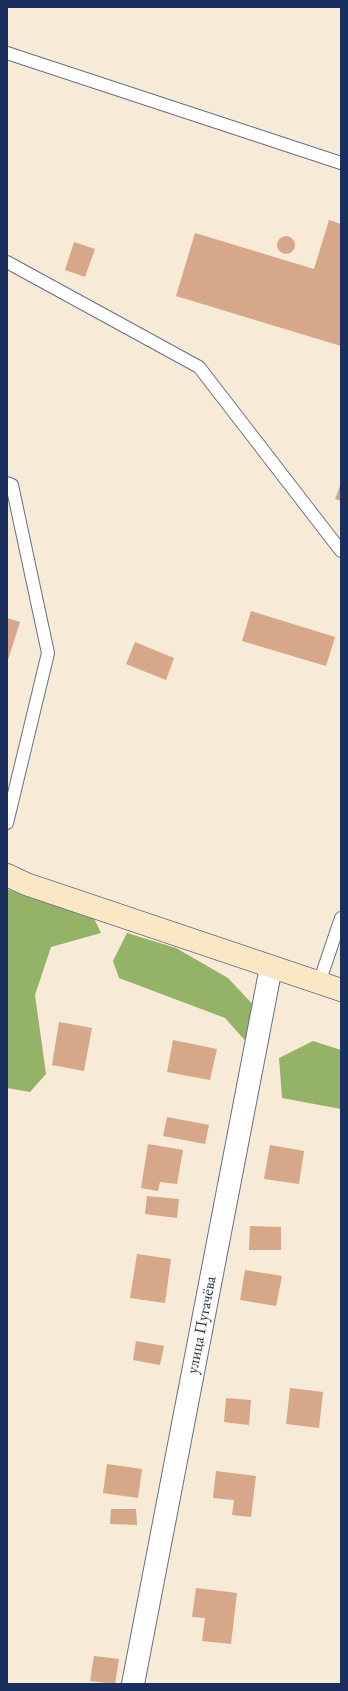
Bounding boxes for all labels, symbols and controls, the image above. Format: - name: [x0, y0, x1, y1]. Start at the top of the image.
- street label: улица Пугачёва: [183, 1275, 221, 1375]

